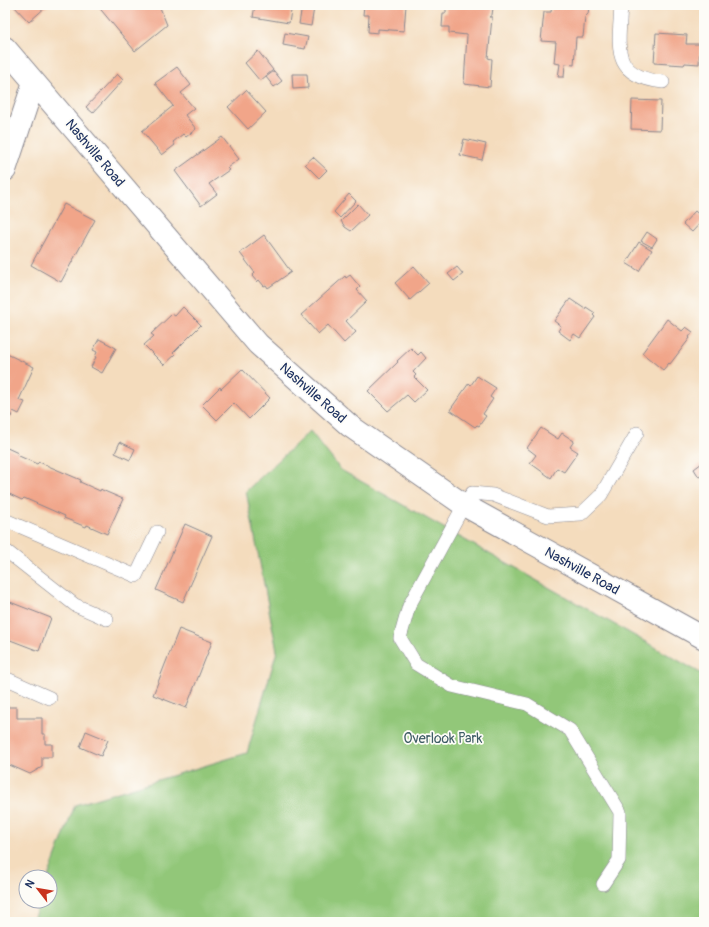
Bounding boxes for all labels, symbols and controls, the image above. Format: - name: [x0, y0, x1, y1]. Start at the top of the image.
- street label: Nashville Road: [62, 116, 128, 190]
- street label: Nashville Road: [276, 359, 350, 427]
- street label: Nashville Road: [541, 543, 623, 599]
- park label: Overlook Park: [404, 730, 483, 747]
- north arrow: [18, 869, 58, 909]
- text: N: [22, 877, 38, 891]

